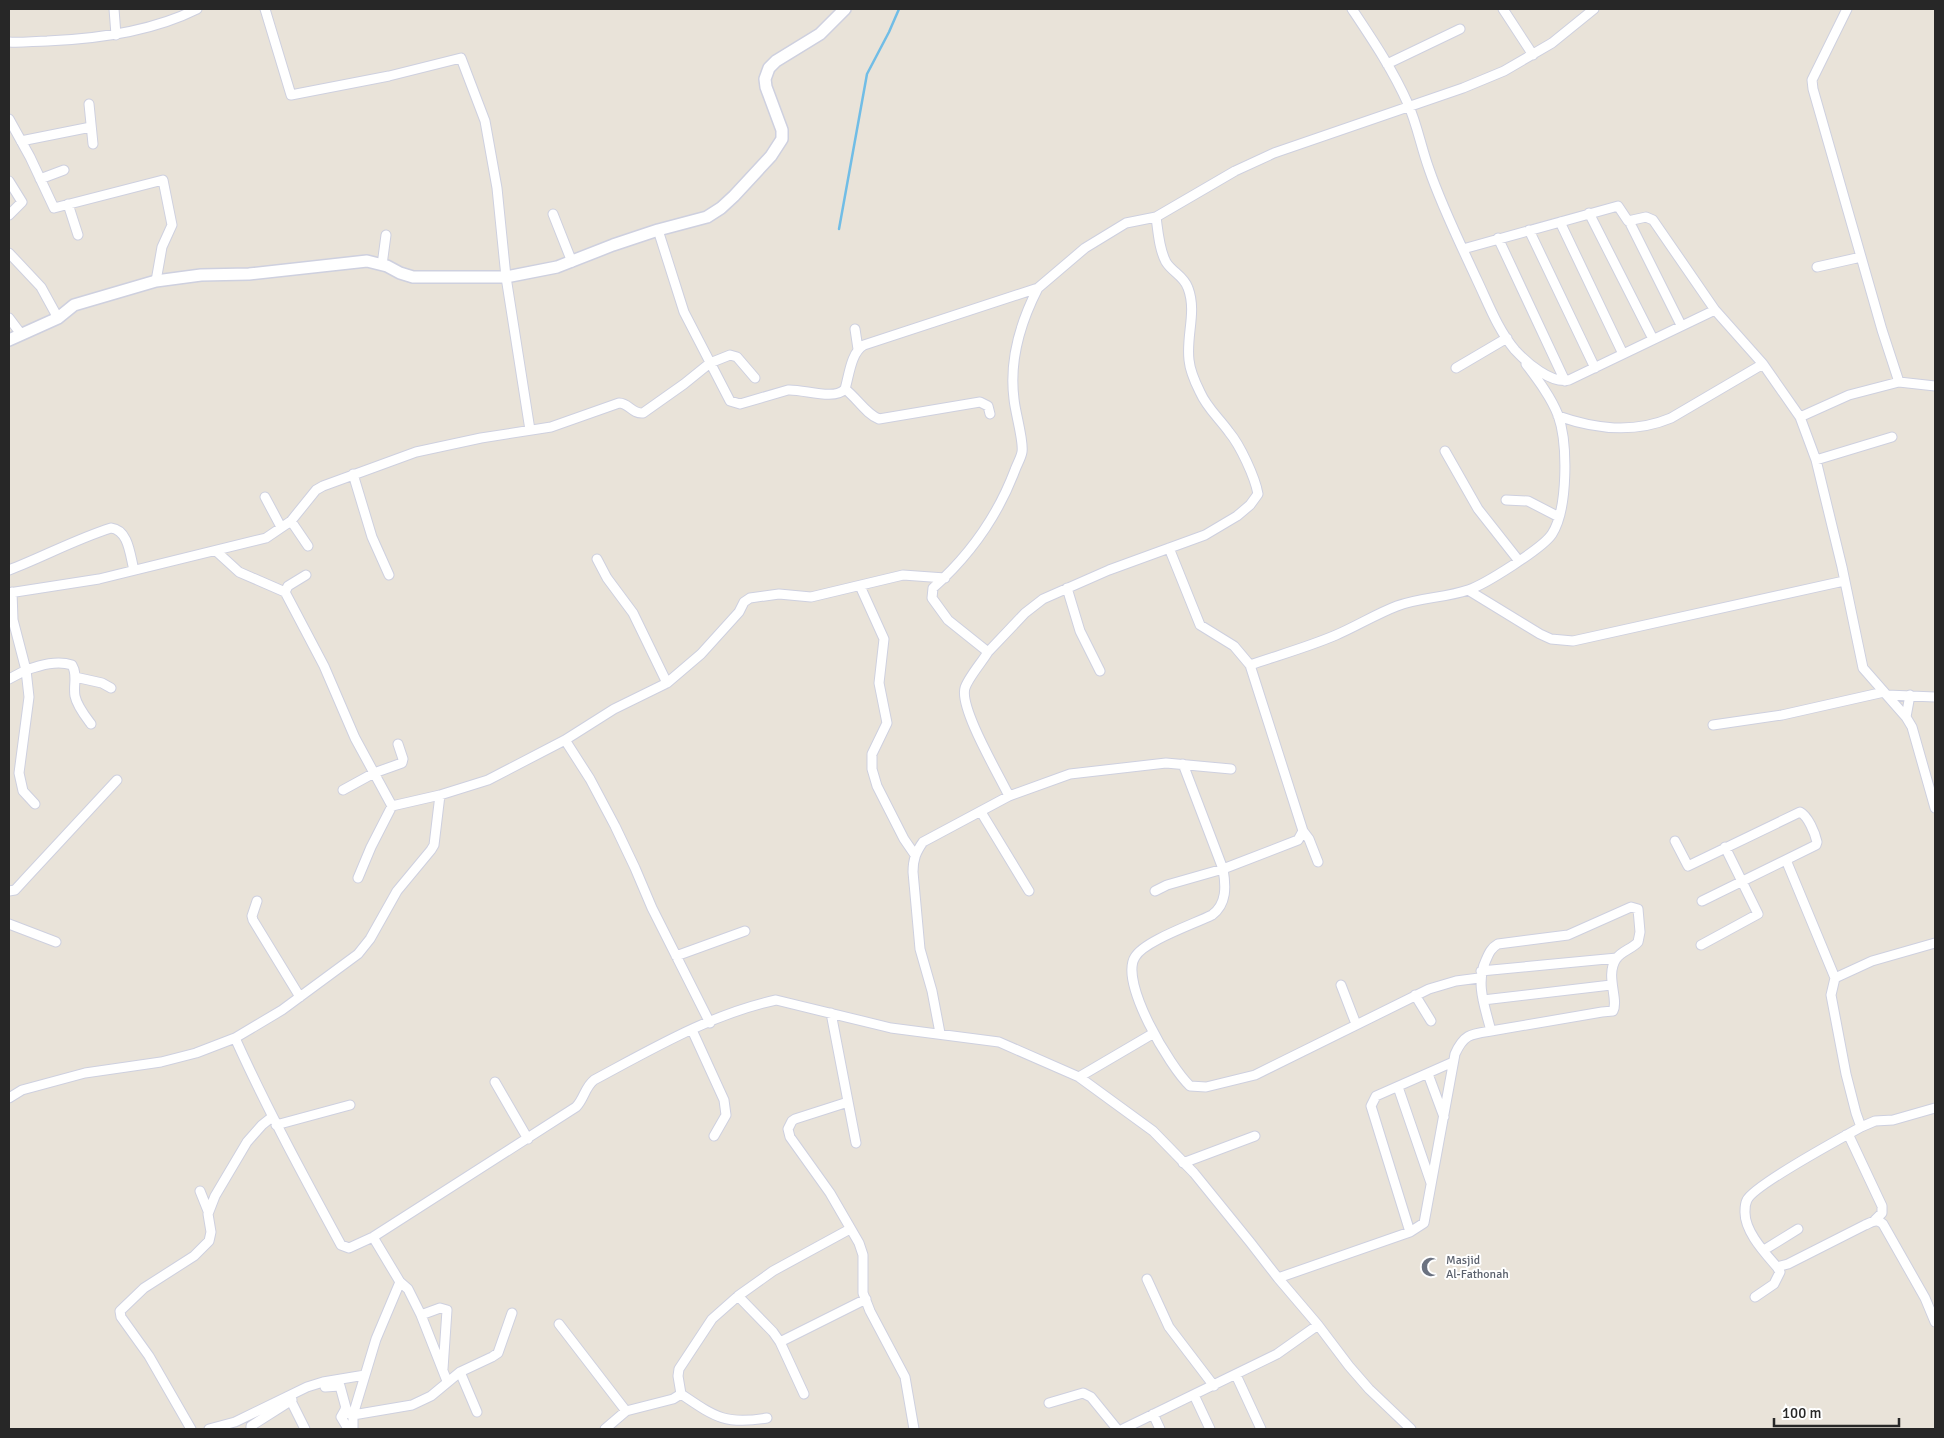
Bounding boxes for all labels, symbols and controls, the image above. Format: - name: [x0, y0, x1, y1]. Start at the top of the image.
- place label: Masjid Al-Fathonah: [1446, 1253, 1509, 1282]
- mosque icon: Masjid Al-Fathonah: [1420, 1256, 1442, 1278]
- scale bar: [1774, 1396, 1899, 1428]
- text: 100 m: [1782, 1404, 1822, 1422]

